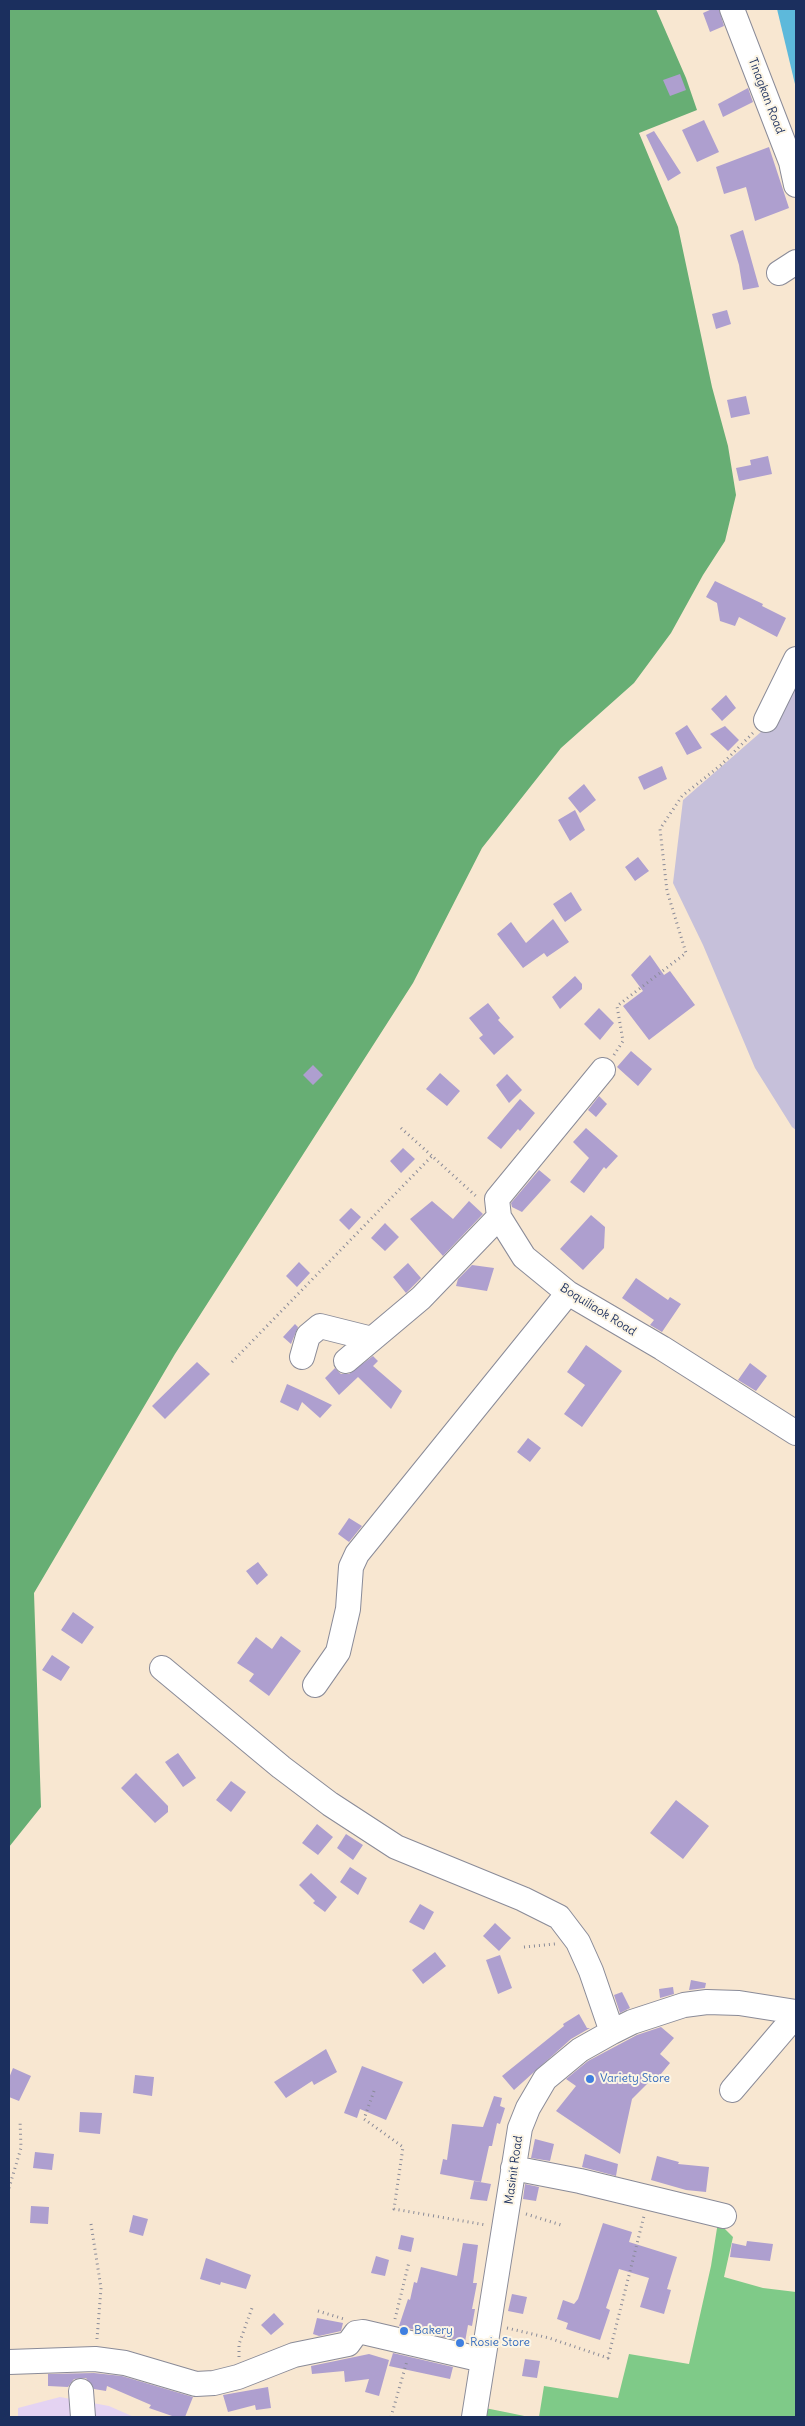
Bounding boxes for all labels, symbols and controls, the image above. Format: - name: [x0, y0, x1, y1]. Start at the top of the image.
- street label: Tinagkan Road: [745, 56, 787, 136]
- street label: Boquiliaok Road: [557, 1281, 639, 1339]
- place label: Variety Store: [600, 2072, 670, 2086]
- marker: Variety Store: [584, 2073, 596, 2085]
- street label: Masinit Road: [502, 2135, 526, 2205]
- place label: Bakery: [414, 2324, 453, 2338]
- marker: Bakery: [398, 2325, 410, 2337]
- place label: Rosie Store: [470, 2336, 530, 2350]
- marker: Rosie Store: [454, 2337, 466, 2349]

